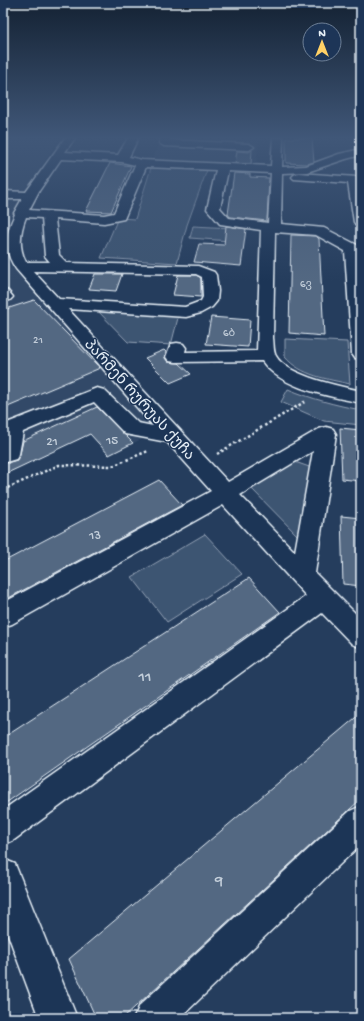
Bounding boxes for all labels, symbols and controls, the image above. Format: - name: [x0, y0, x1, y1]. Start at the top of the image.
- north arrow: [302, 22, 342, 62]
- text: N: [318, 28, 326, 40]
- house number: 6ვ: [300, 279, 312, 291]
- house number: 6ბ: [223, 328, 235, 340]
- house number: 21: [33, 335, 43, 347]
- street label: პარმენ რურუას ქუჩა: [79, 336, 198, 465]
- house number: 15: [105, 434, 118, 449]
- house number: 21: [46, 435, 58, 450]
- house number: 13: [88, 529, 101, 544]
- house number: 11: [138, 669, 151, 688]
- house number: 9: [214, 873, 223, 892]

